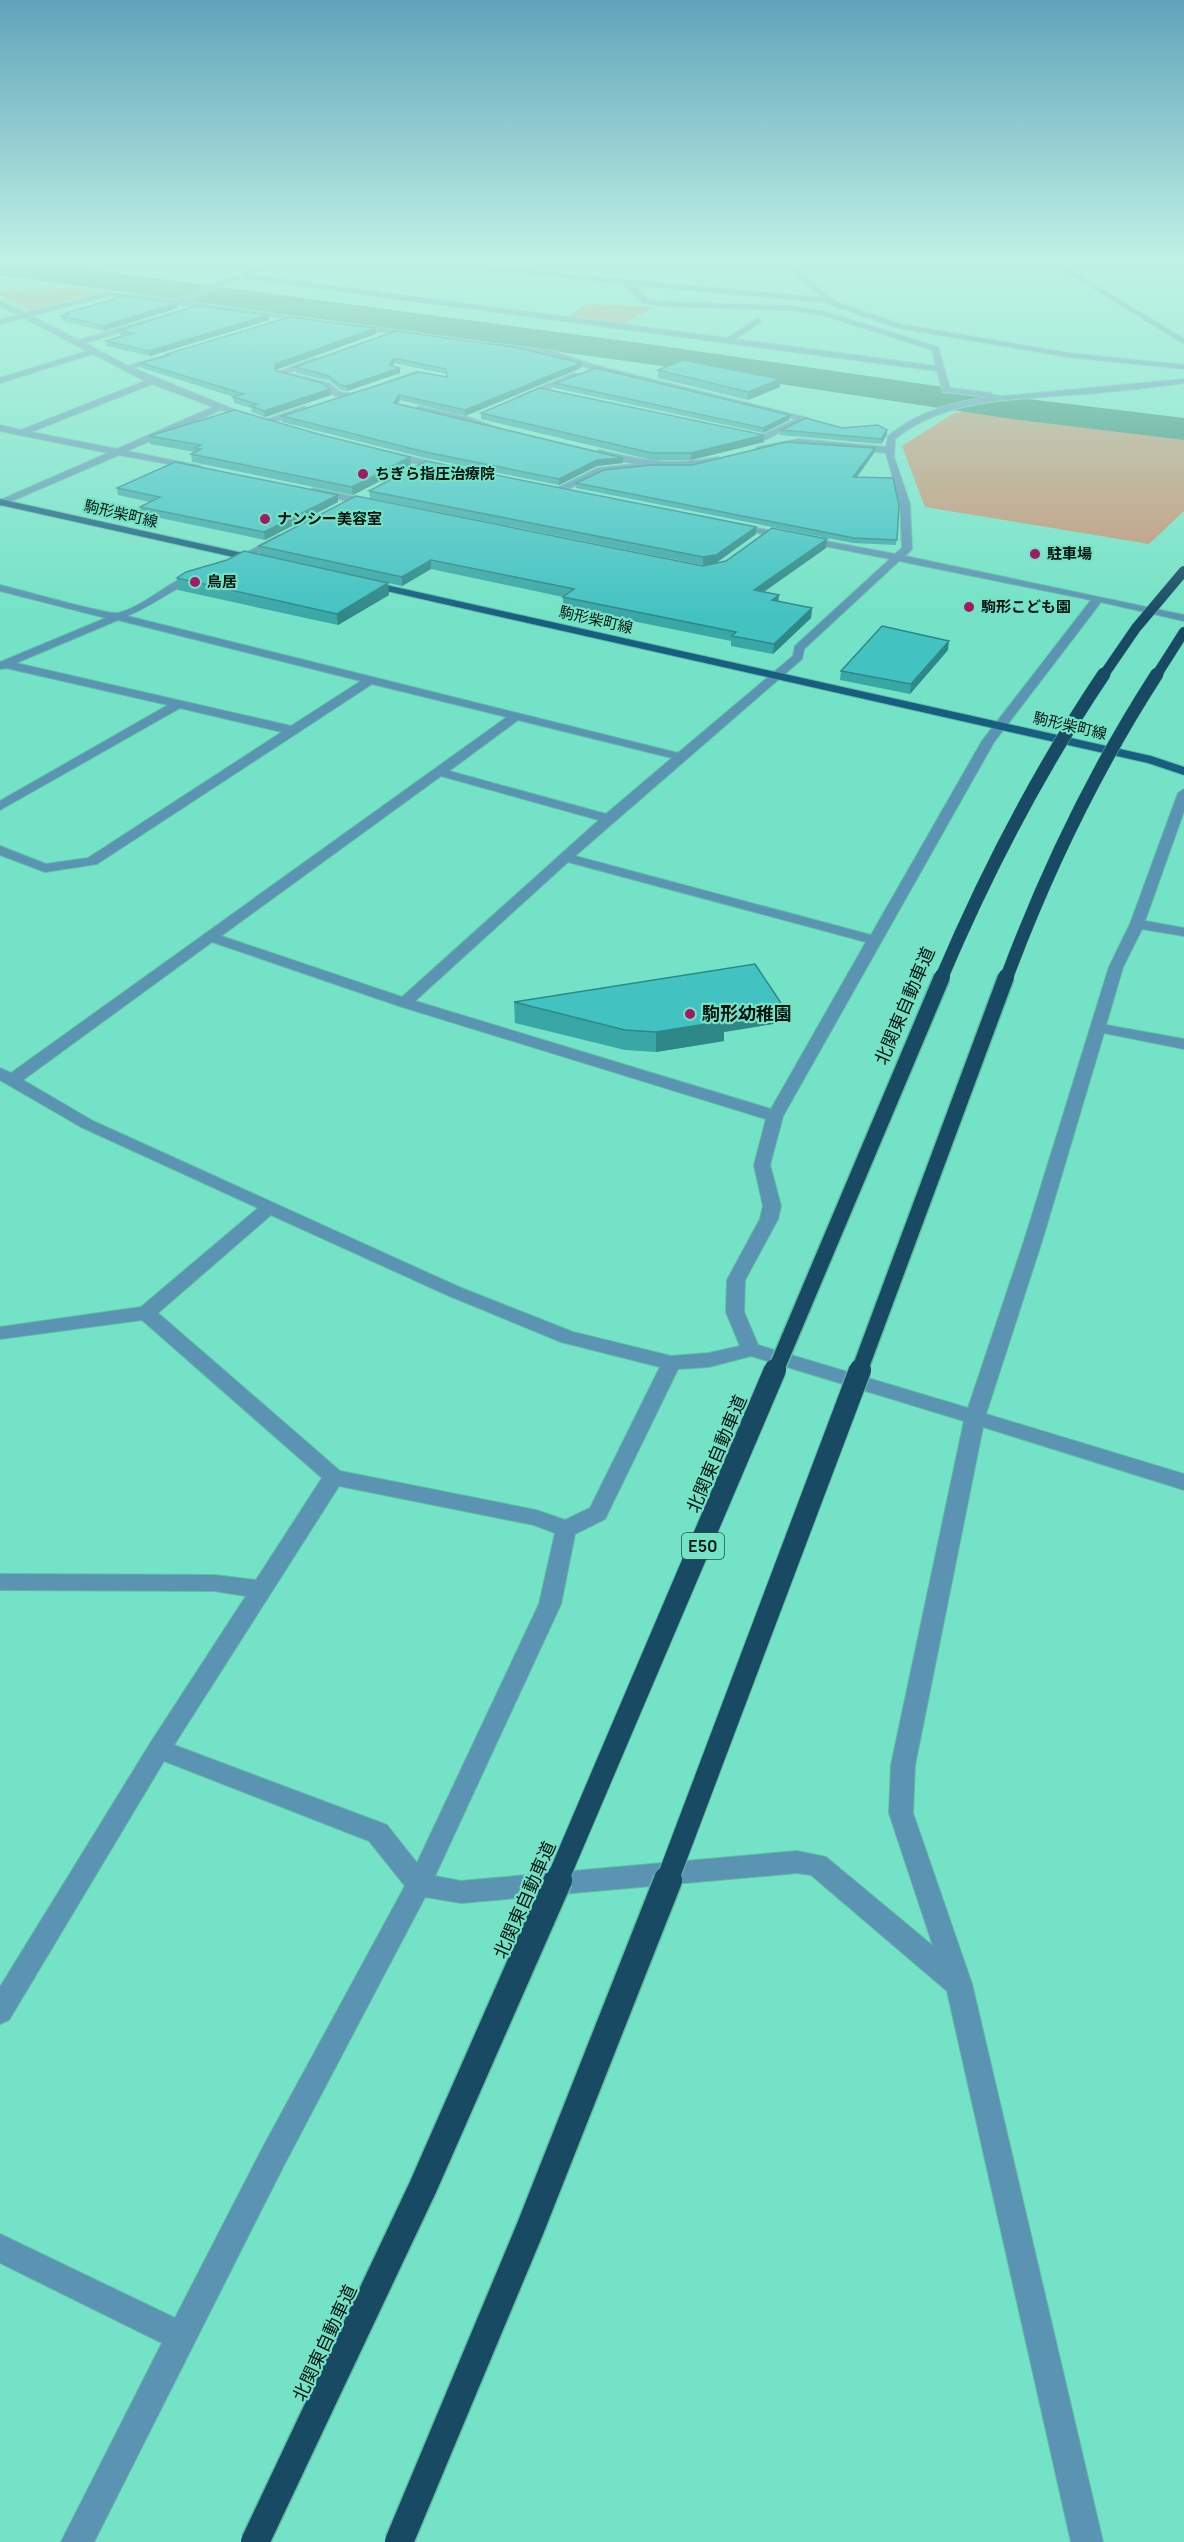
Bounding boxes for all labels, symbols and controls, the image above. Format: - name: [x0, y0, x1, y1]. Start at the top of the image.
- place label: ちぎら指圧治療院: [375, 463, 495, 484]
- marker: ちぎら指圧治療院: [356, 467, 370, 481]
- street label: 駒形柴町線: [82, 495, 160, 532]
- place label: ナンシー美容室: [277, 508, 382, 529]
- marker: ナンシー美容室: [258, 512, 272, 526]
- place label: 駐車場: [1047, 543, 1092, 564]
- marker: 駐車場: [1028, 547, 1042, 561]
- place label: 鳥居: [207, 571, 237, 592]
- marker: 鳥居: [188, 575, 202, 589]
- place label: 駒形こども園: [981, 596, 1071, 617]
- marker: 駒形こども園: [962, 600, 976, 614]
- street label: 駒形柴町線: [557, 601, 635, 638]
- street label: 駒形柴町線: [1031, 707, 1109, 744]
- street label: 北関東自動車道: [868, 943, 940, 1068]
- place label: 駒形幼稚園: [702, 1001, 792, 1025]
- marker: 駒形幼稚園: [683, 1007, 697, 1021]
- street label: 北関東自動車道: [680, 1391, 752, 1516]
- road number: E50: [682, 1533, 724, 1559]
- street label: 北関東自動車道: [487, 1837, 561, 1962]
- street label: 北関東自動車道: [287, 2280, 362, 2405]

